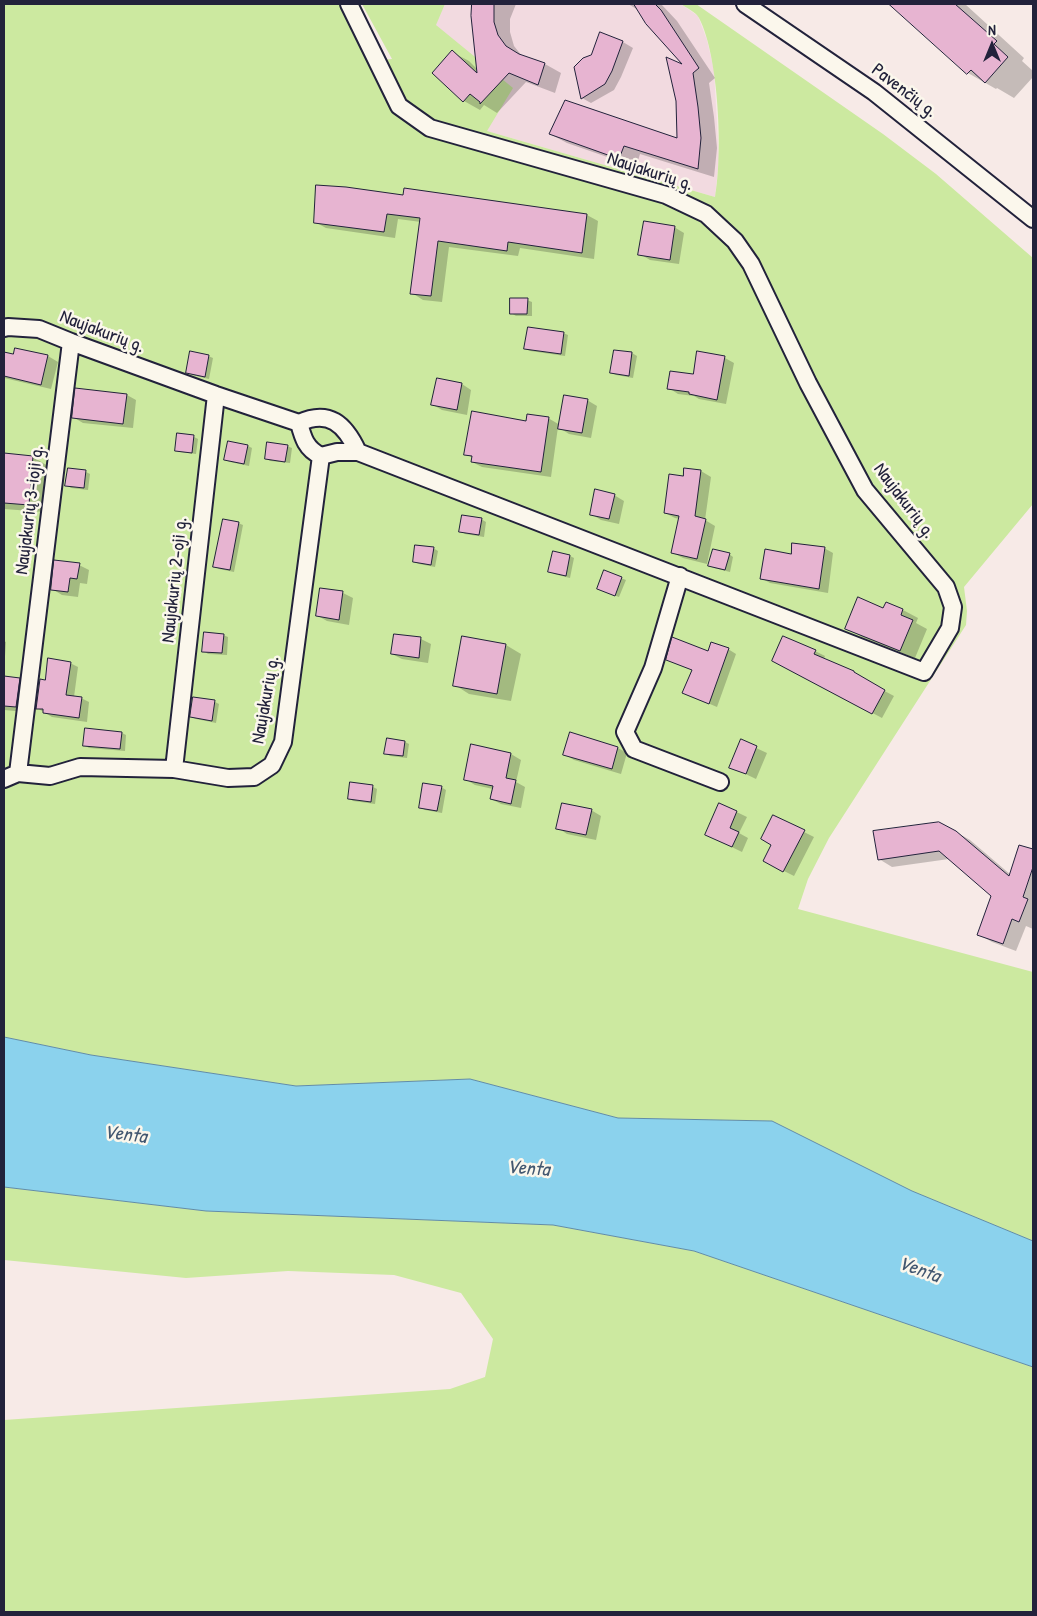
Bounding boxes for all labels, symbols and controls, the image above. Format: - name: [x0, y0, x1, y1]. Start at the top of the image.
- north arrow: [967, 20, 1017, 70]
- text: N: [988, 20, 996, 39]
- street label: Pavenčių g.: [867, 59, 941, 123]
- street label: Naujakurių g.: [604, 147, 696, 197]
- street label: Naujakurių g.: [57, 305, 147, 359]
- street label: Naujakurių 3-ioji g.: [11, 444, 49, 576]
- street label: Naujakurių g.: [868, 459, 940, 543]
- street label: Naujakurių 2-oji g.: [157, 516, 193, 644]
- street label: Naujakurių g.: [247, 654, 285, 746]
- water label: Venta: [102, 1120, 148, 1150]
- water label: Venta: [506, 1156, 550, 1182]
- water label: Venta: [895, 1251, 943, 1289]

